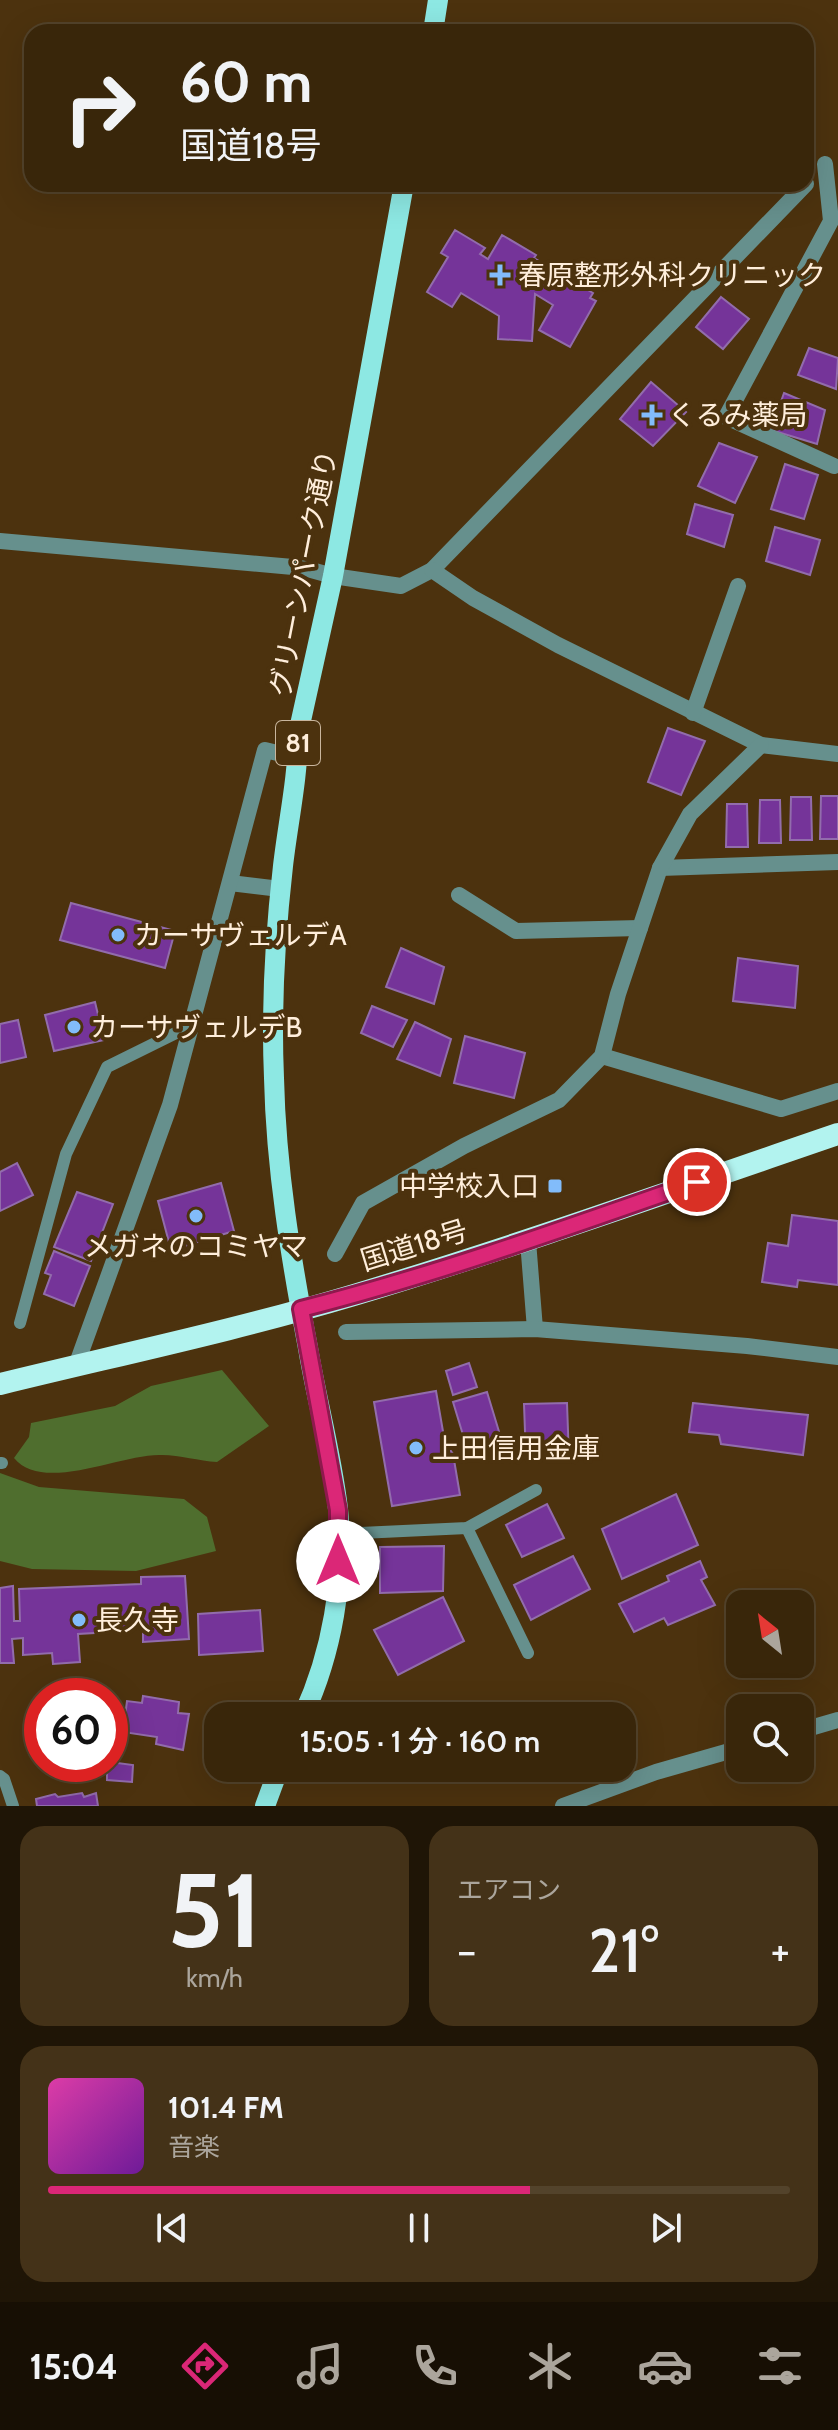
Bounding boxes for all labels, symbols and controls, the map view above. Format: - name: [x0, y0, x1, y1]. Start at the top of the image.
- text: 60 m: [180, 48, 312, 116]
- icon: right: [48, 56, 152, 160]
- text: 国道18号: [180, 123, 322, 167]
- place label: 春原整形外科クリニック: [518, 258, 826, 292]
- marker: 春原整形外科クリニック: [489, 264, 511, 286]
- place label: くるみ薬局: [668, 398, 807, 432]
- marker: くるみ薬局: [643, 406, 661, 424]
- street label: グリーンパーク通り: [262, 447, 344, 699]
- road number: 81: [276, 721, 320, 765]
- place label: カーサヴェルデA: [134, 918, 347, 952]
- marker: カーサヴェルデA: [109, 926, 127, 944]
- place label: カーサヴェルデB: [90, 1010, 302, 1044]
- marker: カーサヴェルデB: [65, 1018, 83, 1036]
- pin: [663, 1148, 731, 1216]
- icon: arrive: [675, 1160, 719, 1204]
- place label: 中学校入口: [399, 1169, 539, 1203]
- marker: 中学校入口: [546, 1177, 564, 1195]
- marker: メガネのコミヤマ: [187, 1207, 205, 1225]
- street label: 国道18号: [356, 1213, 472, 1277]
- place label: メガネのコミヤマ: [84, 1229, 308, 1263]
- place label: 上田信用金庫: [432, 1431, 600, 1465]
- marker: 上田信用金庫: [407, 1439, 425, 1457]
- position arrow: [296, 1519, 380, 1603]
- north arrow: [726, 1590, 814, 1678]
- map controls: [726, 1590, 814, 1782]
- place label: 長久寺: [95, 1603, 179, 1637]
- marker: 長久寺: [70, 1611, 88, 1629]
- speed limit sign: 60: [24, 1678, 128, 1782]
- button: search: [726, 1694, 814, 1782]
- text: 15:05 · 1 分 · 160 m: [300, 1723, 540, 1760]
- text: 51: [167, 1847, 262, 1973]
- text: エアコン: [457, 1874, 561, 1906]
- text: 21°: [588, 1914, 659, 1987]
- text: −: [457, 1924, 476, 1977]
- text: +: [771, 1924, 790, 1977]
- text: km/h: [186, 1962, 243, 1994]
- text: 101.4 FM: [168, 2089, 284, 2126]
- text: 音楽: [168, 2131, 220, 2163]
- icon: previous: [150, 2206, 194, 2250]
- icon: pause: [397, 2206, 441, 2250]
- icon: next: [644, 2206, 688, 2250]
- icon: directions: [177, 2338, 233, 2394]
- icon: music: [292, 2338, 348, 2394]
- icon: phone: [407, 2338, 463, 2394]
- icon: climate: [522, 2338, 578, 2394]
- icon: car: [637, 2338, 693, 2394]
- icon: filters: [752, 2338, 808, 2394]
- text: 15:04: [30, 2344, 118, 2388]

